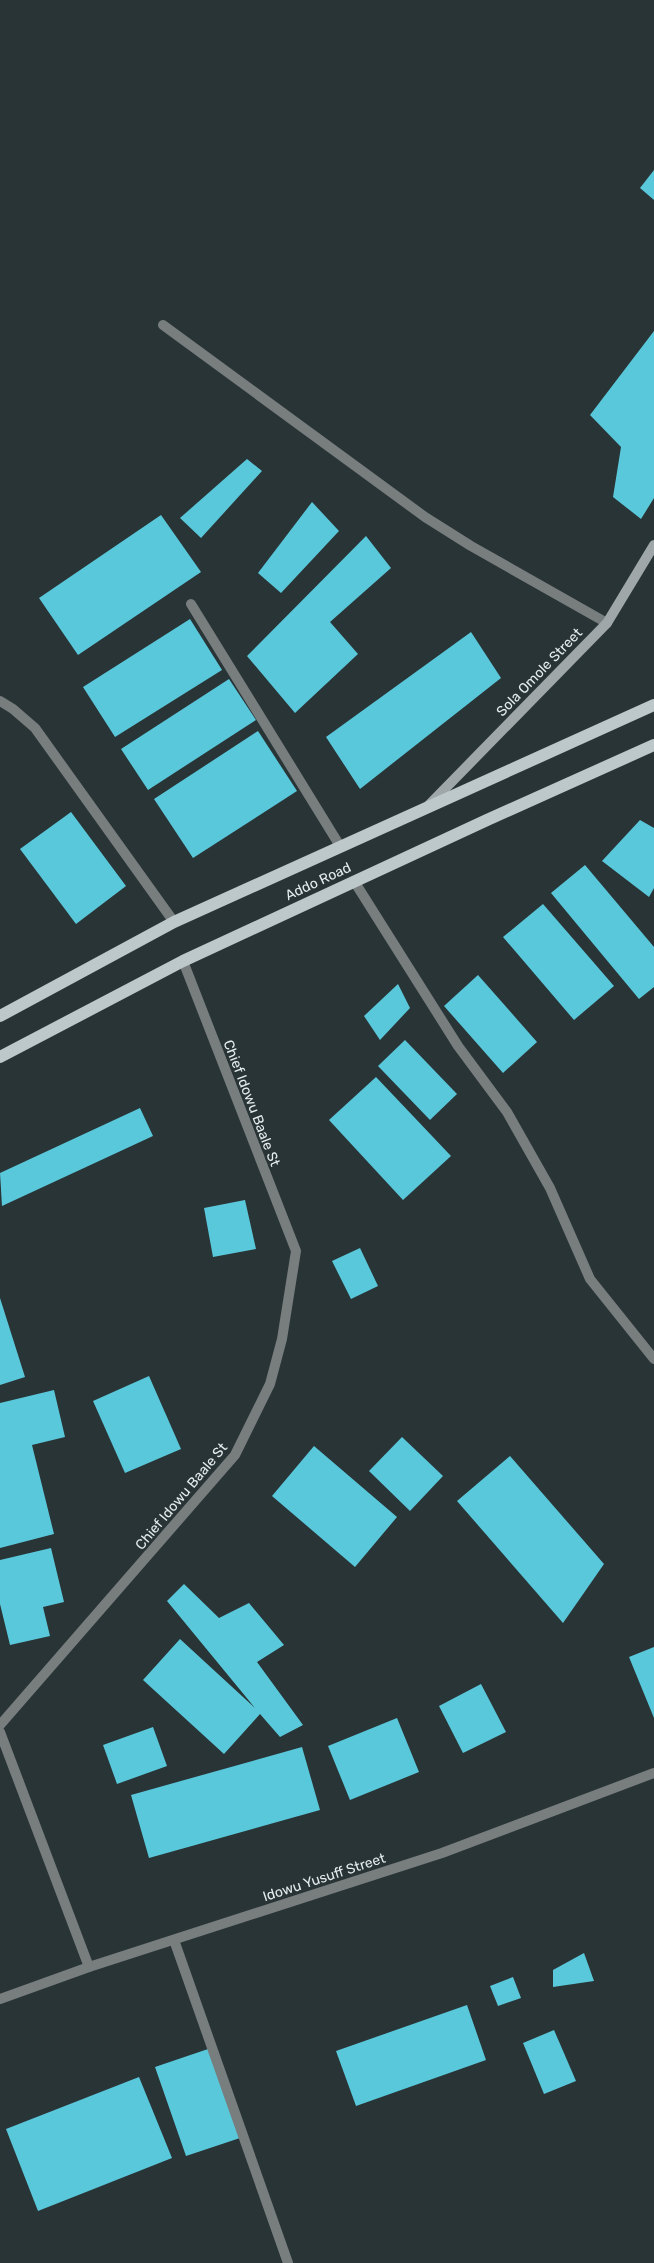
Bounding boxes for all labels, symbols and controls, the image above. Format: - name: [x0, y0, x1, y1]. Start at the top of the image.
- street label: Sola Omole Street: [493, 624, 586, 720]
- street label: Addo Road: [283, 859, 354, 904]
- street label: Chief Idowu Baale St: [220, 1037, 284, 1169]
- street label: Chief Idowu Baale St: [132, 1439, 231, 1553]
- street label: Idowu Yusuff Street: [261, 1849, 388, 1905]

